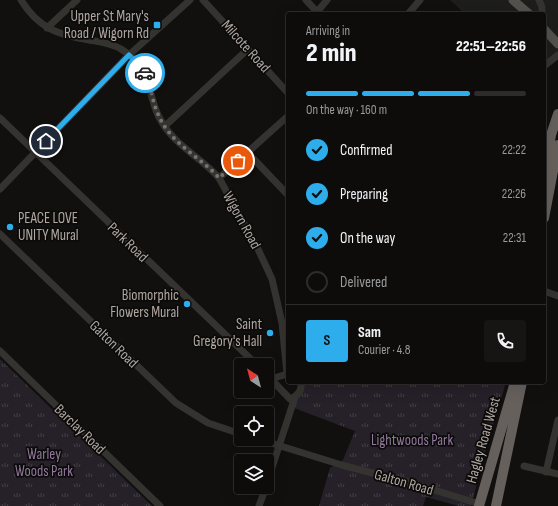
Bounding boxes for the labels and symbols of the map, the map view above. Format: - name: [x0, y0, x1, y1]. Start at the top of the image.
- place label: Upper St Mary's Road / Wigorn Rd: [64, 7, 149, 43]
- street label: Milcote Road: [217, 16, 274, 77]
- marker: Upper St Mary's Road / Wigorn Rd: [152, 20, 162, 30]
- courier: [125, 53, 165, 93]
- pin: [29, 124, 63, 158]
- pin: [221, 144, 255, 178]
- street label: Wigorn Road: [218, 188, 265, 252]
- place label: PEACE LOVE UNITY Mural: [18, 209, 79, 245]
- street label: Park Road: [103, 218, 152, 266]
- marker: PEACE LOVE UNITY Mural: [5, 222, 15, 232]
- place label: Biomorphic Flowers Mural: [110, 286, 179, 322]
- marker: Biomorphic Flowers Mural: [182, 299, 192, 309]
- place label: Saint Gregory's Hall: [193, 315, 262, 351]
- street label: Galton Road: [85, 317, 142, 372]
- marker: Saint Gregory's Hall: [265, 328, 275, 338]
- north arrow: [234, 358, 274, 398]
- street label: Hagley Road West: [462, 394, 505, 486]
- street label: Barclay Road: [50, 400, 109, 458]
- park label: Lightwoods Park: [371, 431, 453, 450]
- park label: Warley Woods Park: [15, 445, 73, 481]
- street label: Galton Road: [372, 465, 436, 500]

